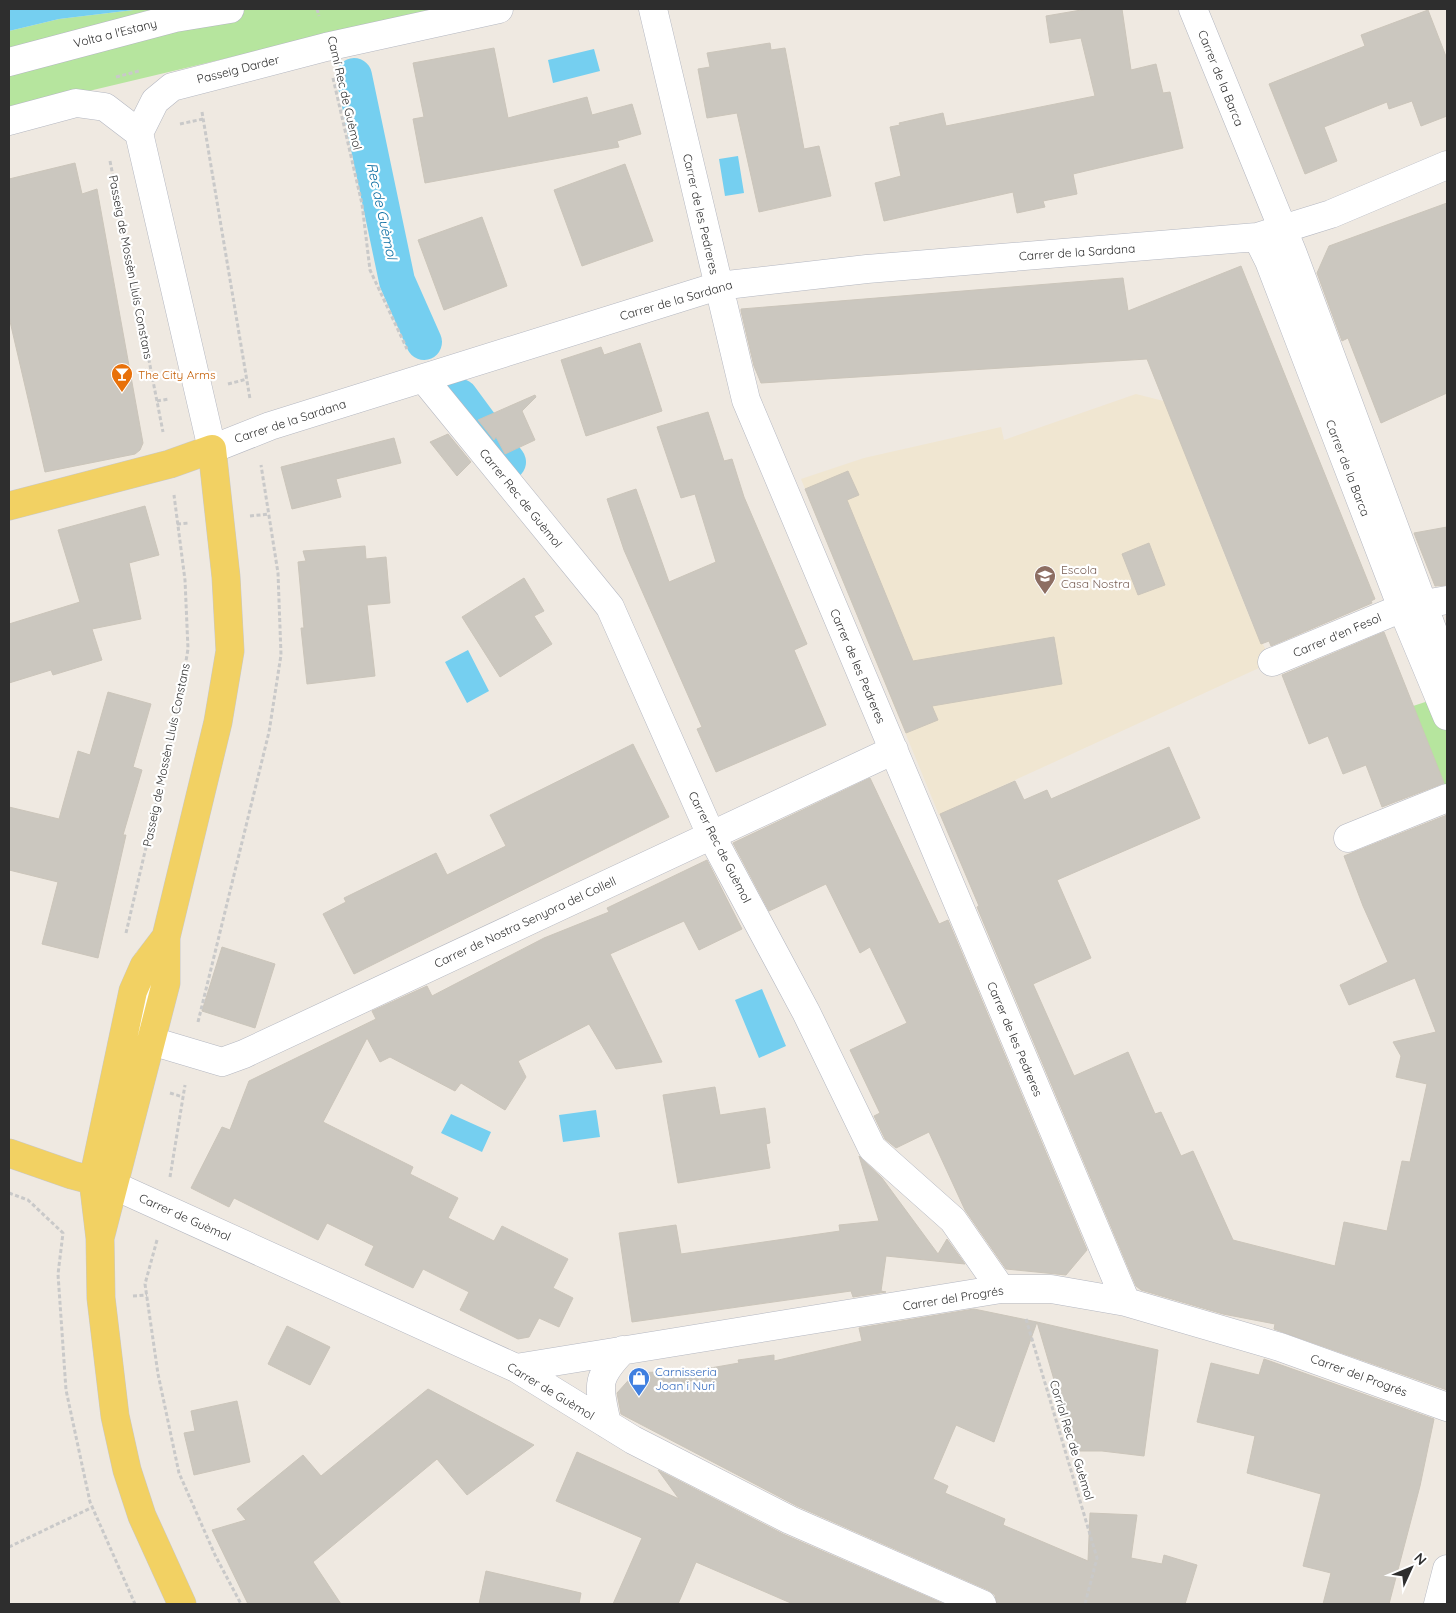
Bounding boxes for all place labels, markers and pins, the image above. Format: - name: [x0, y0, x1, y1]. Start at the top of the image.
- bar icon: The City Arms: [110, 362, 134, 393]
- place label: The City Arms: [138, 367, 216, 382]
- place label: Escola Casa Nostra: [1061, 562, 1130, 591]
- school or university icon: Escola Casa Nostra: [1033, 564, 1057, 595]
- place label: Carnisseria Joan i Nuri: [655, 1364, 717, 1393]
- shop icon: Carnisseria Joan i Nuri: [627, 1366, 651, 1397]

